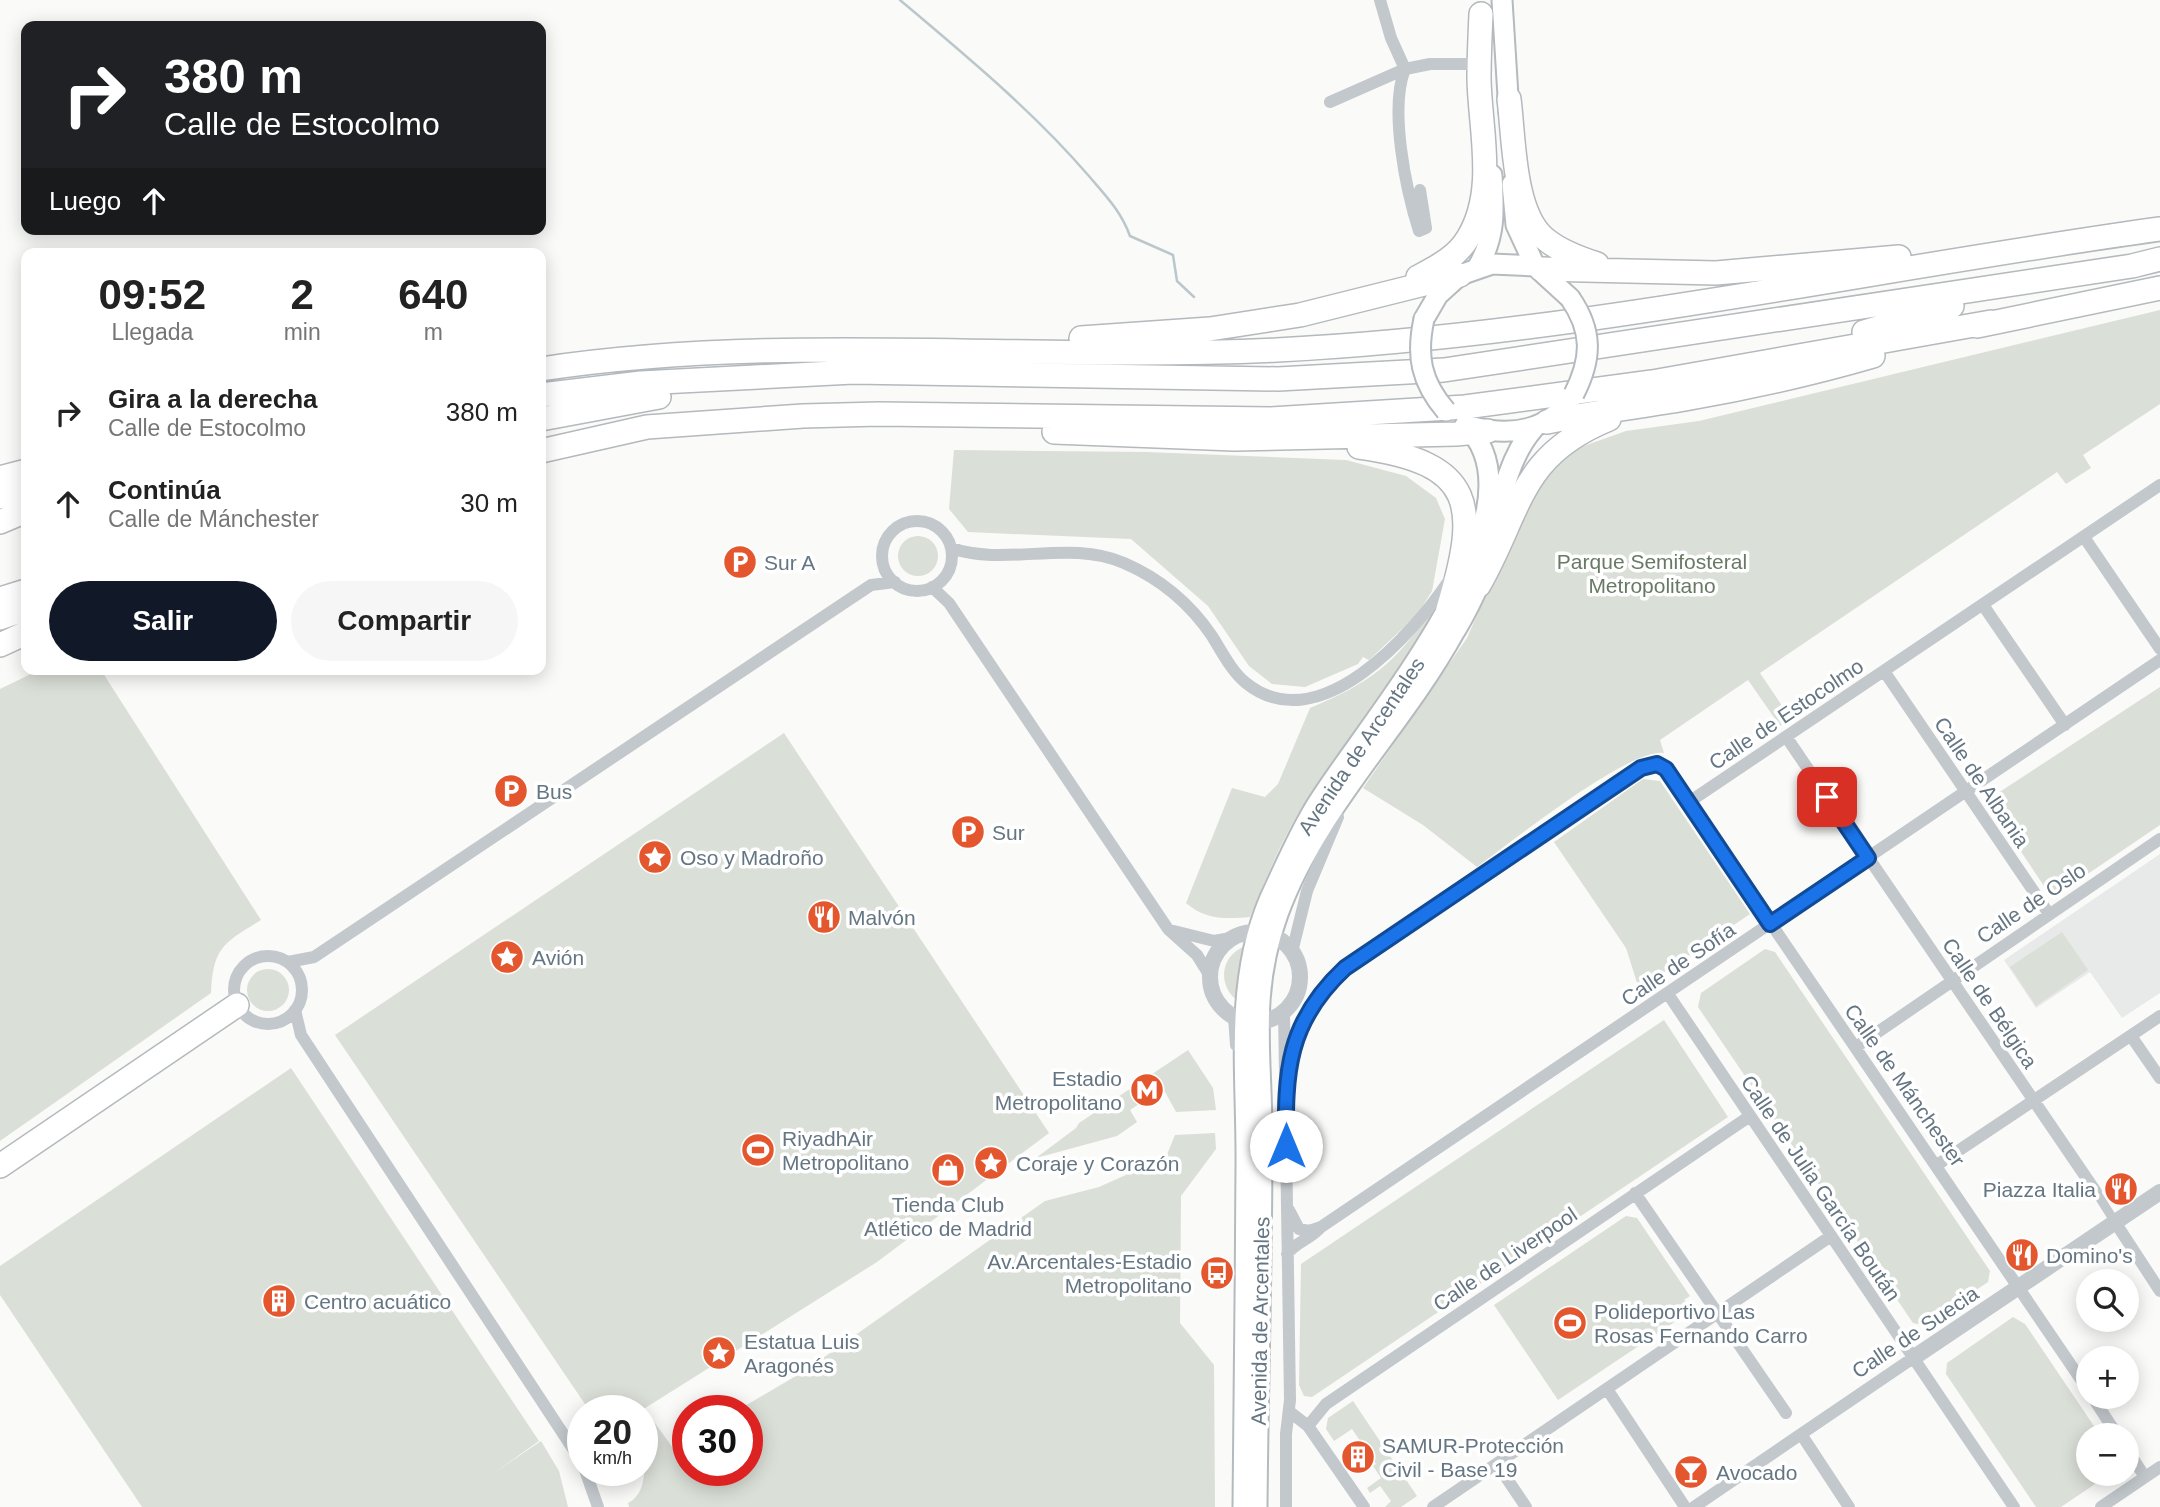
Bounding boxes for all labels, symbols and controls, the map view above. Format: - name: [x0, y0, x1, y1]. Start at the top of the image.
- icon: right: [49, 49, 140, 140]
- text: 380 m: [164, 49, 303, 103]
- text: Calle de Estocolmo: [164, 106, 440, 142]
- icon: ahead: [135, 182, 173, 220]
- text: Luego: [49, 186, 121, 216]
- text: 09:52: [99, 271, 206, 318]
- text: 2: [290, 271, 314, 318]
- text: 640: [398, 271, 468, 318]
- text: Llegada: [111, 319, 193, 345]
- text: min: [284, 319, 321, 345]
- text: m: [424, 319, 443, 345]
- text: Gira a la derecha: [108, 384, 318, 414]
- icon: right: [49, 394, 87, 432]
- text: 380 m: [446, 397, 518, 427]
- text: Calle de Estocolmo: [108, 415, 306, 441]
- text: Continúa: [108, 475, 221, 505]
- icon: ahead: [49, 485, 87, 523]
- text: 30 m: [460, 488, 518, 518]
- text: Calle de Mánchester: [108, 506, 319, 532]
- parking icon: Sur A: [721, 543, 759, 581]
- park label: Parque Semifosteral Metropolitano: [1557, 550, 1747, 597]
- place label: Sur A: [764, 551, 815, 574]
- button: Salir: [49, 581, 277, 661]
- button: Compartir: [291, 581, 518, 661]
- street label: Avenida de Arcentales: [1293, 653, 1429, 839]
- street label: Calle de Estocolmo: [1705, 654, 1867, 774]
- street label: Calle de Albania: [1930, 713, 2034, 852]
- pin: [1797, 767, 1857, 827]
- parking icon: Bus: [492, 772, 530, 810]
- icon: arrive: [1808, 778, 1846, 816]
- place label: Bus: [536, 780, 572, 803]
- parking icon: Sur: [949, 813, 987, 851]
- place label: Sur: [992, 821, 1025, 844]
- place icon: Oso y Madroño: [636, 838, 674, 876]
- place label: Oso y Madroño: [680, 846, 824, 869]
- street label: Calle de Oslo: [1972, 858, 2090, 948]
- restaurant icon: Malvón: [805, 898, 843, 936]
- place label: Malvón: [848, 906, 916, 929]
- street label: Calle de Sofía: [1617, 917, 1739, 1010]
- street label: Calle de Bélgica: [1938, 934, 2042, 1073]
- place icon: Avión: [488, 938, 526, 976]
- place label: Avión: [532, 946, 584, 969]
- street label: Calle de Mánchester: [1840, 1000, 1970, 1170]
- place label: Estadio Metropolitano: [995, 1067, 1122, 1114]
- metro station icon: Estadio Metropolitano: [1128, 1071, 1166, 1109]
- street label: Calle de Julia García Boután: [1737, 1071, 1905, 1305]
- position arrow: [1249, 1109, 1323, 1183]
- place label: RiyadhAir Metropolitano: [782, 1127, 909, 1174]
- sports icon: RiyadhAir Metropolitano: [739, 1131, 777, 1169]
- place icon: Coraje y Corazón: [972, 1144, 1010, 1182]
- shop icon: Tienda Club Atlético de Madrid: [929, 1151, 967, 1189]
- place label: Coraje y Corazón: [1016, 1152, 1179, 1175]
- restaurant icon: Piazza Italia: [2102, 1170, 2140, 1208]
- place label: Piazza Italia: [1983, 1178, 2096, 1201]
- place label: Tienda Club Atlético de Madrid: [864, 1193, 1032, 1240]
- street label: Calle de Liverpool: [1429, 1202, 1581, 1316]
- street label: Avenida de Arcentales: [1247, 1217, 1273, 1425]
- restaurant icon: Domino's: [2003, 1236, 2041, 1274]
- place label: Domino's: [2046, 1244, 2133, 1267]
- place label: Av.Arcentales-Estadio Metropolitano: [987, 1250, 1192, 1297]
- bus stop icon: Av.Arcentales-Estadio Metropolitano: [1198, 1254, 1236, 1292]
- map controls: [2076, 1269, 2139, 1486]
- button: search: [2076, 1269, 2139, 1332]
- street label: Calle de Suecia: [1848, 1281, 1983, 1383]
- building icon: Centro acuático: [260, 1282, 298, 1320]
- place label: Centro acuático: [304, 1290, 451, 1313]
- place label: Polideportivo Las Rosas Fernando Carro: [1594, 1300, 1808, 1347]
- sports icon: Polideportivo Las Rosas Fernando Carro: [1551, 1304, 1589, 1342]
- place label: Estatua Luis Aragonés: [744, 1330, 860, 1377]
- place icon: Estatua Luis Aragonés: [700, 1334, 738, 1372]
- button: +: [2076, 1346, 2139, 1409]
- speed limit sign: 30: [672, 1395, 763, 1486]
- text: 20: [593, 1412, 632, 1451]
- button: −: [2076, 1423, 2139, 1486]
- place label: SAMUR-Protección Civil - Base 19: [1382, 1434, 1564, 1481]
- building icon: SAMUR-Protección Civil - Base 19: [1339, 1438, 1377, 1476]
- text: km/h: [593, 1448, 632, 1468]
- bar icon: Avocado: [1672, 1453, 1710, 1491]
- place label: Avocado: [1716, 1461, 1797, 1484]

